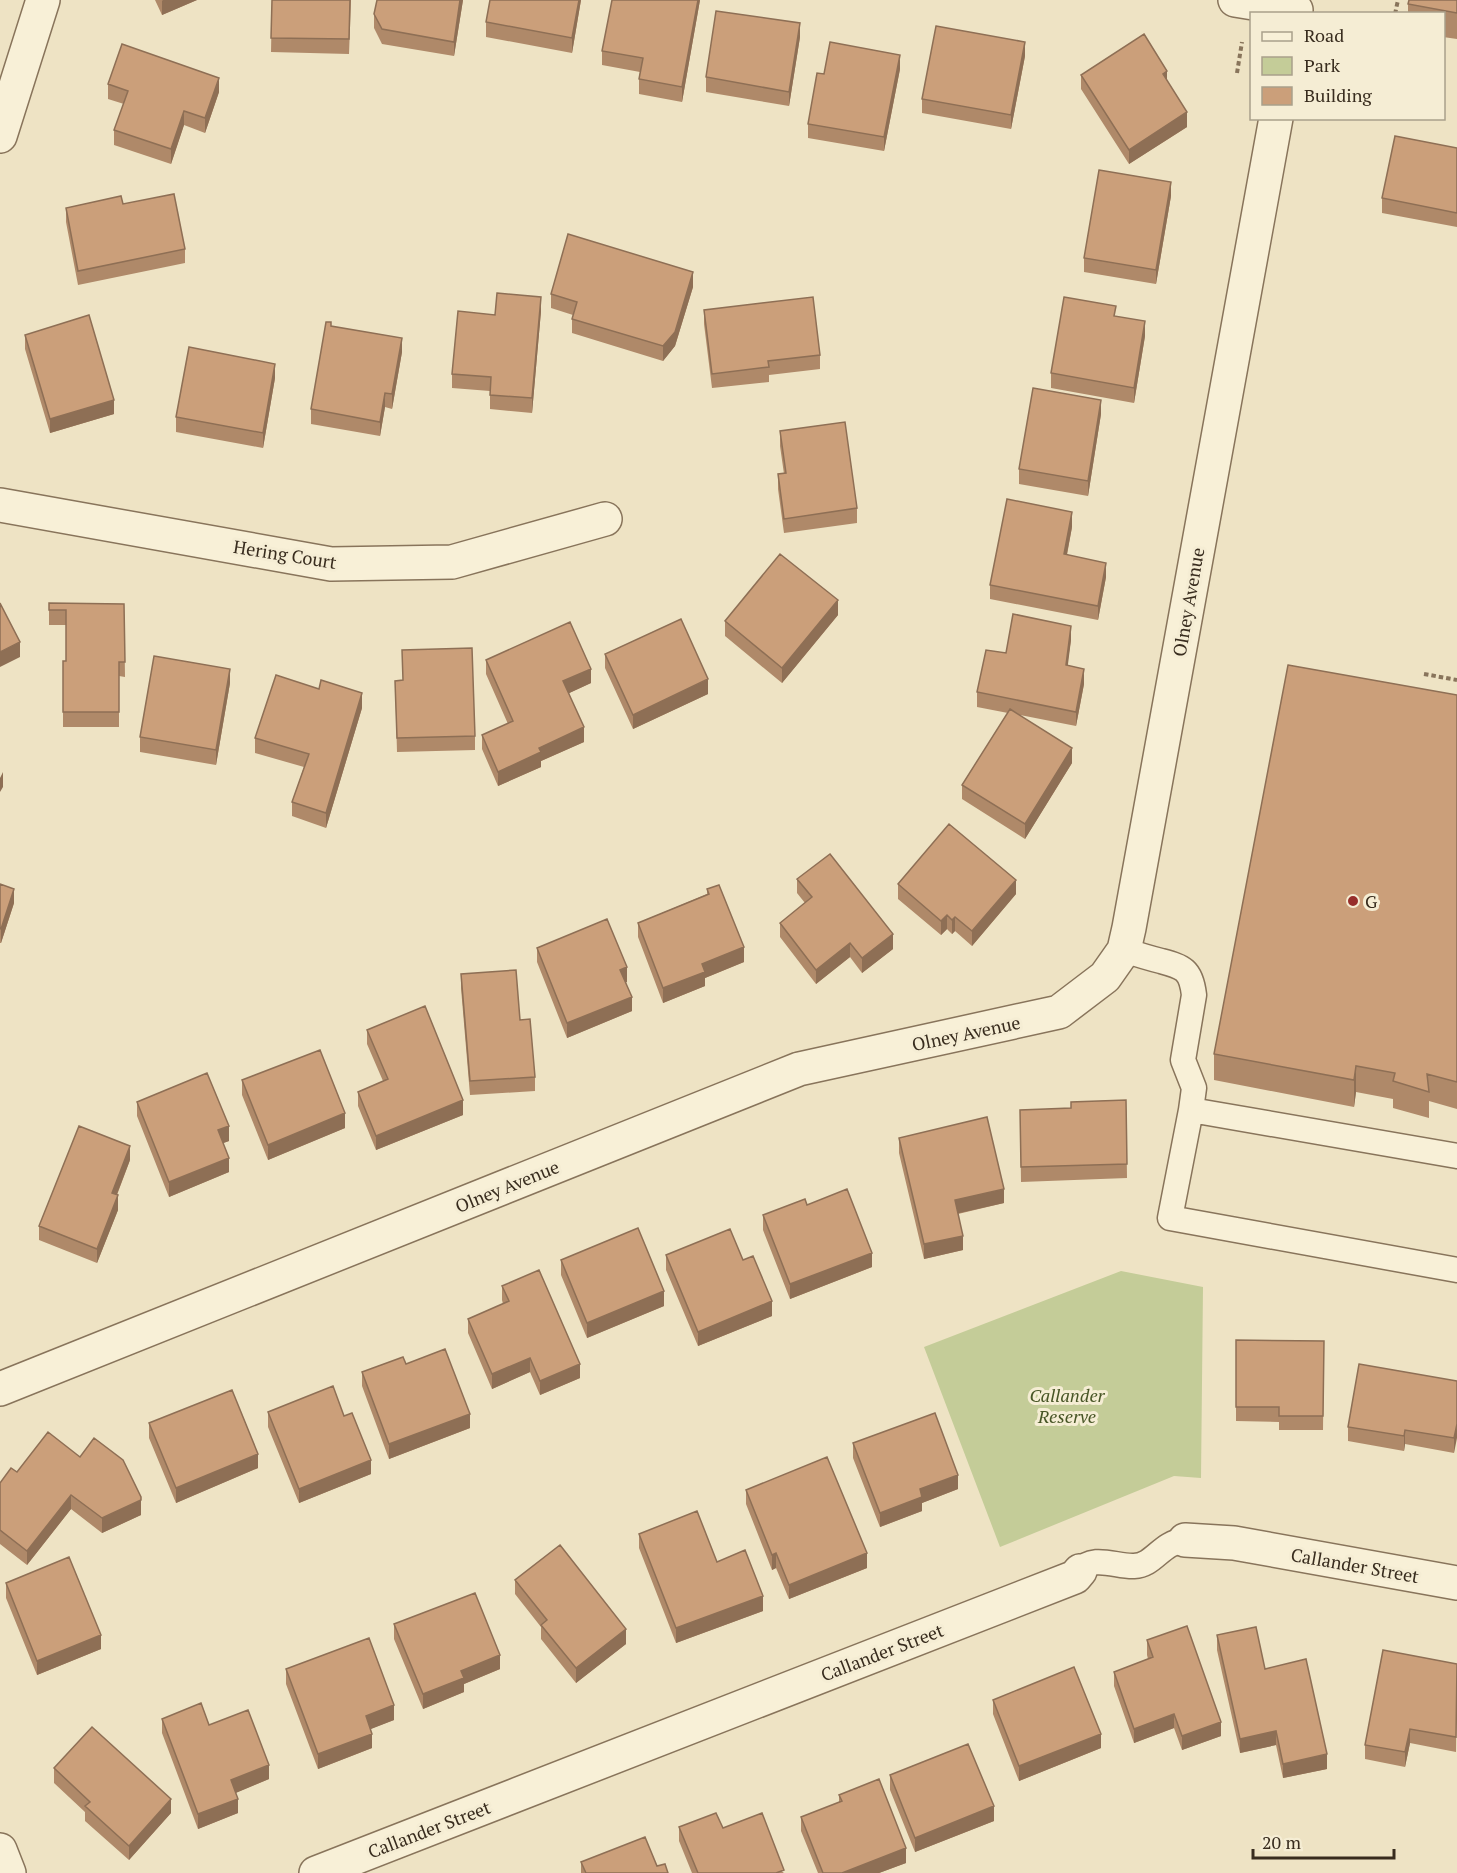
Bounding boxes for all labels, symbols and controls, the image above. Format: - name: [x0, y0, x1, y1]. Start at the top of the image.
- legend: [1250, 12, 1445, 120]
- text: Road: [1304, 23, 1344, 47]
- text: Park: [1304, 53, 1341, 77]
- text: Building: [1304, 83, 1372, 107]
- street label: Hering Court: [232, 534, 339, 574]
- street label: Olney Avenue: [1167, 546, 1209, 658]
- place label: G: [1365, 889, 1378, 913]
- marker: G: [1346, 894, 1360, 908]
- street label: Olney Avenue: [910, 1010, 1022, 1056]
- street label: Olney Avenue: [451, 1154, 563, 1218]
- park label: Callander Reserve: [1029, 1383, 1106, 1428]
- street label: Callander Street: [1289, 1542, 1421, 1588]
- street label: Callander Street: [817, 1617, 947, 1686]
- street label: Callander Street: [364, 1794, 494, 1863]
- scale bar: [1253, 1822, 1394, 1860]
- text: 20 m: [1262, 1830, 1302, 1854]

